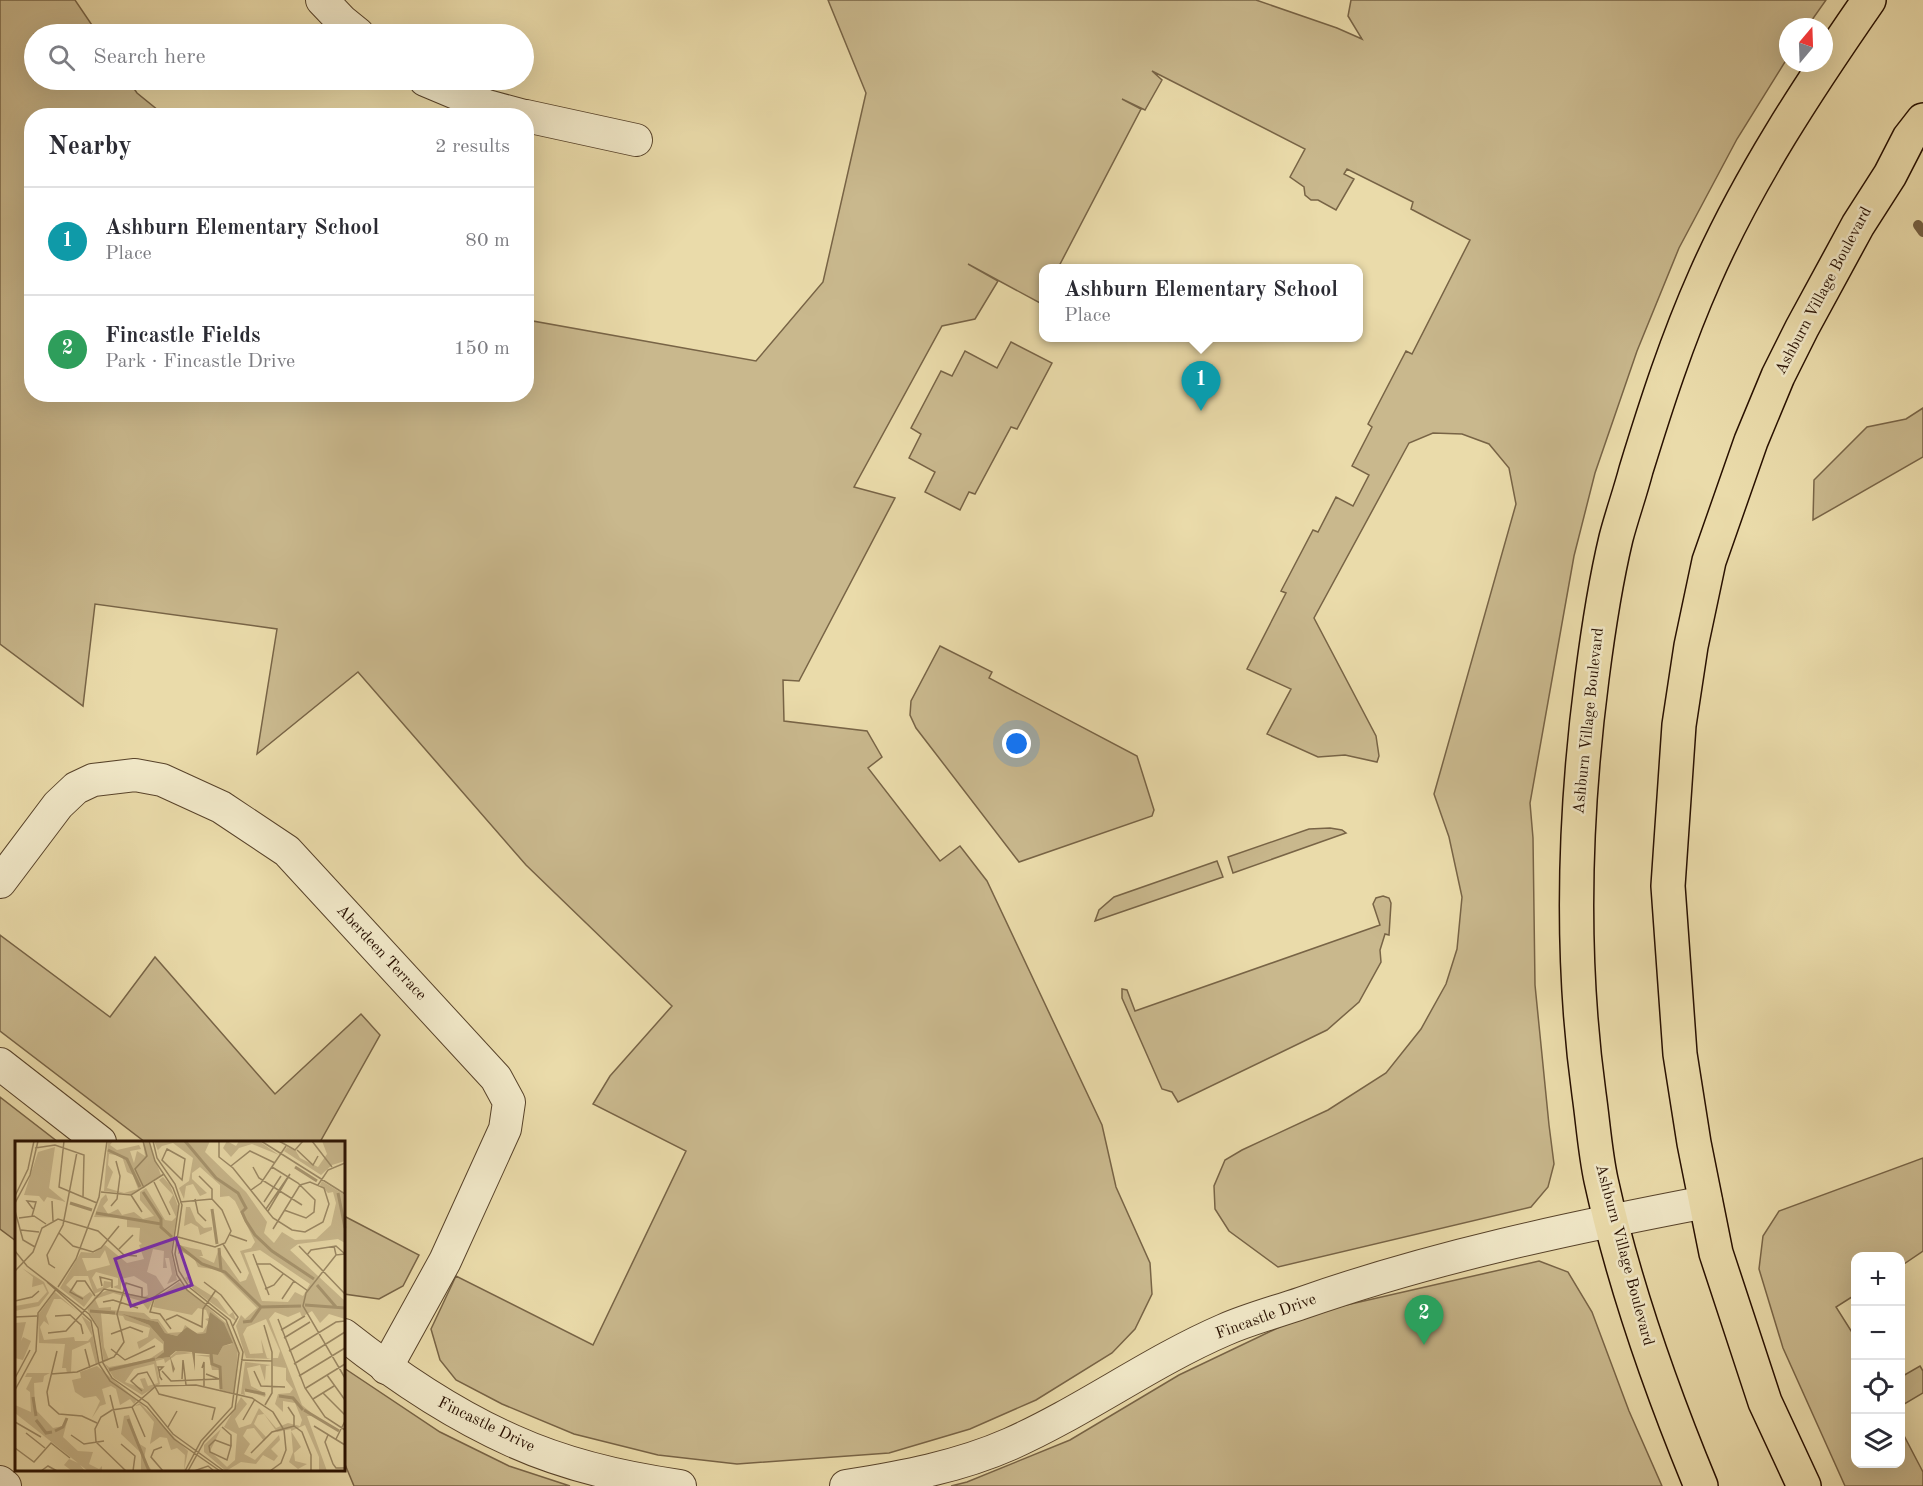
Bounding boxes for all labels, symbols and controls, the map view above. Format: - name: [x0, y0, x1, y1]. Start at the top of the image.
- north arrow: [1779, 18, 1833, 72]
- search box: [24, 24, 534, 90]
- icon: search: [45, 41, 78, 74]
- text: Search here: [93, 46, 206, 68]
- text: Nearby: [48, 134, 132, 160]
- text: 2 results: [435, 137, 510, 157]
- street label: Ashburn Village Boulevard: [1773, 205, 1875, 377]
- text: Ashburn Elementary School: [105, 217, 379, 239]
- text: 1: [62, 231, 73, 251]
- text: 80 m: [465, 231, 510, 251]
- text: Place: [105, 244, 152, 264]
- popup: [1039, 264, 1363, 342]
- text: Ashburn Elementary School: [1064, 279, 1338, 301]
- text: Place: [1064, 306, 1111, 326]
- text: Fincastle Fields: [105, 325, 260, 347]
- text: 2: [62, 339, 73, 359]
- text: 150 m: [454, 339, 510, 359]
- text: Park · Fincastle Drive: [105, 352, 295, 372]
- pin: 1: [1182, 362, 1220, 411]
- street label: Ashburn Village Boulevard: [1571, 627, 1607, 815]
- your location: [1002, 729, 1031, 758]
- street label: Aberdeen Terrace: [333, 902, 429, 1004]
- inset map: [15, 1141, 345, 1471]
- street label: Ashburn Village Boulevard: [1592, 1162, 1656, 1348]
- map controls: [1851, 1252, 1905, 1468]
- button: +: [1851, 1252, 1905, 1306]
- street label: Fincastle Drive: [1214, 1291, 1318, 1343]
- pin: 2: [1404, 1296, 1444, 1345]
- button: −: [1851, 1306, 1905, 1360]
- button: locate: [1851, 1360, 1905, 1414]
- street label: Fincastle Drive: [435, 1395, 537, 1455]
- button: layers: [1851, 1414, 1905, 1468]

